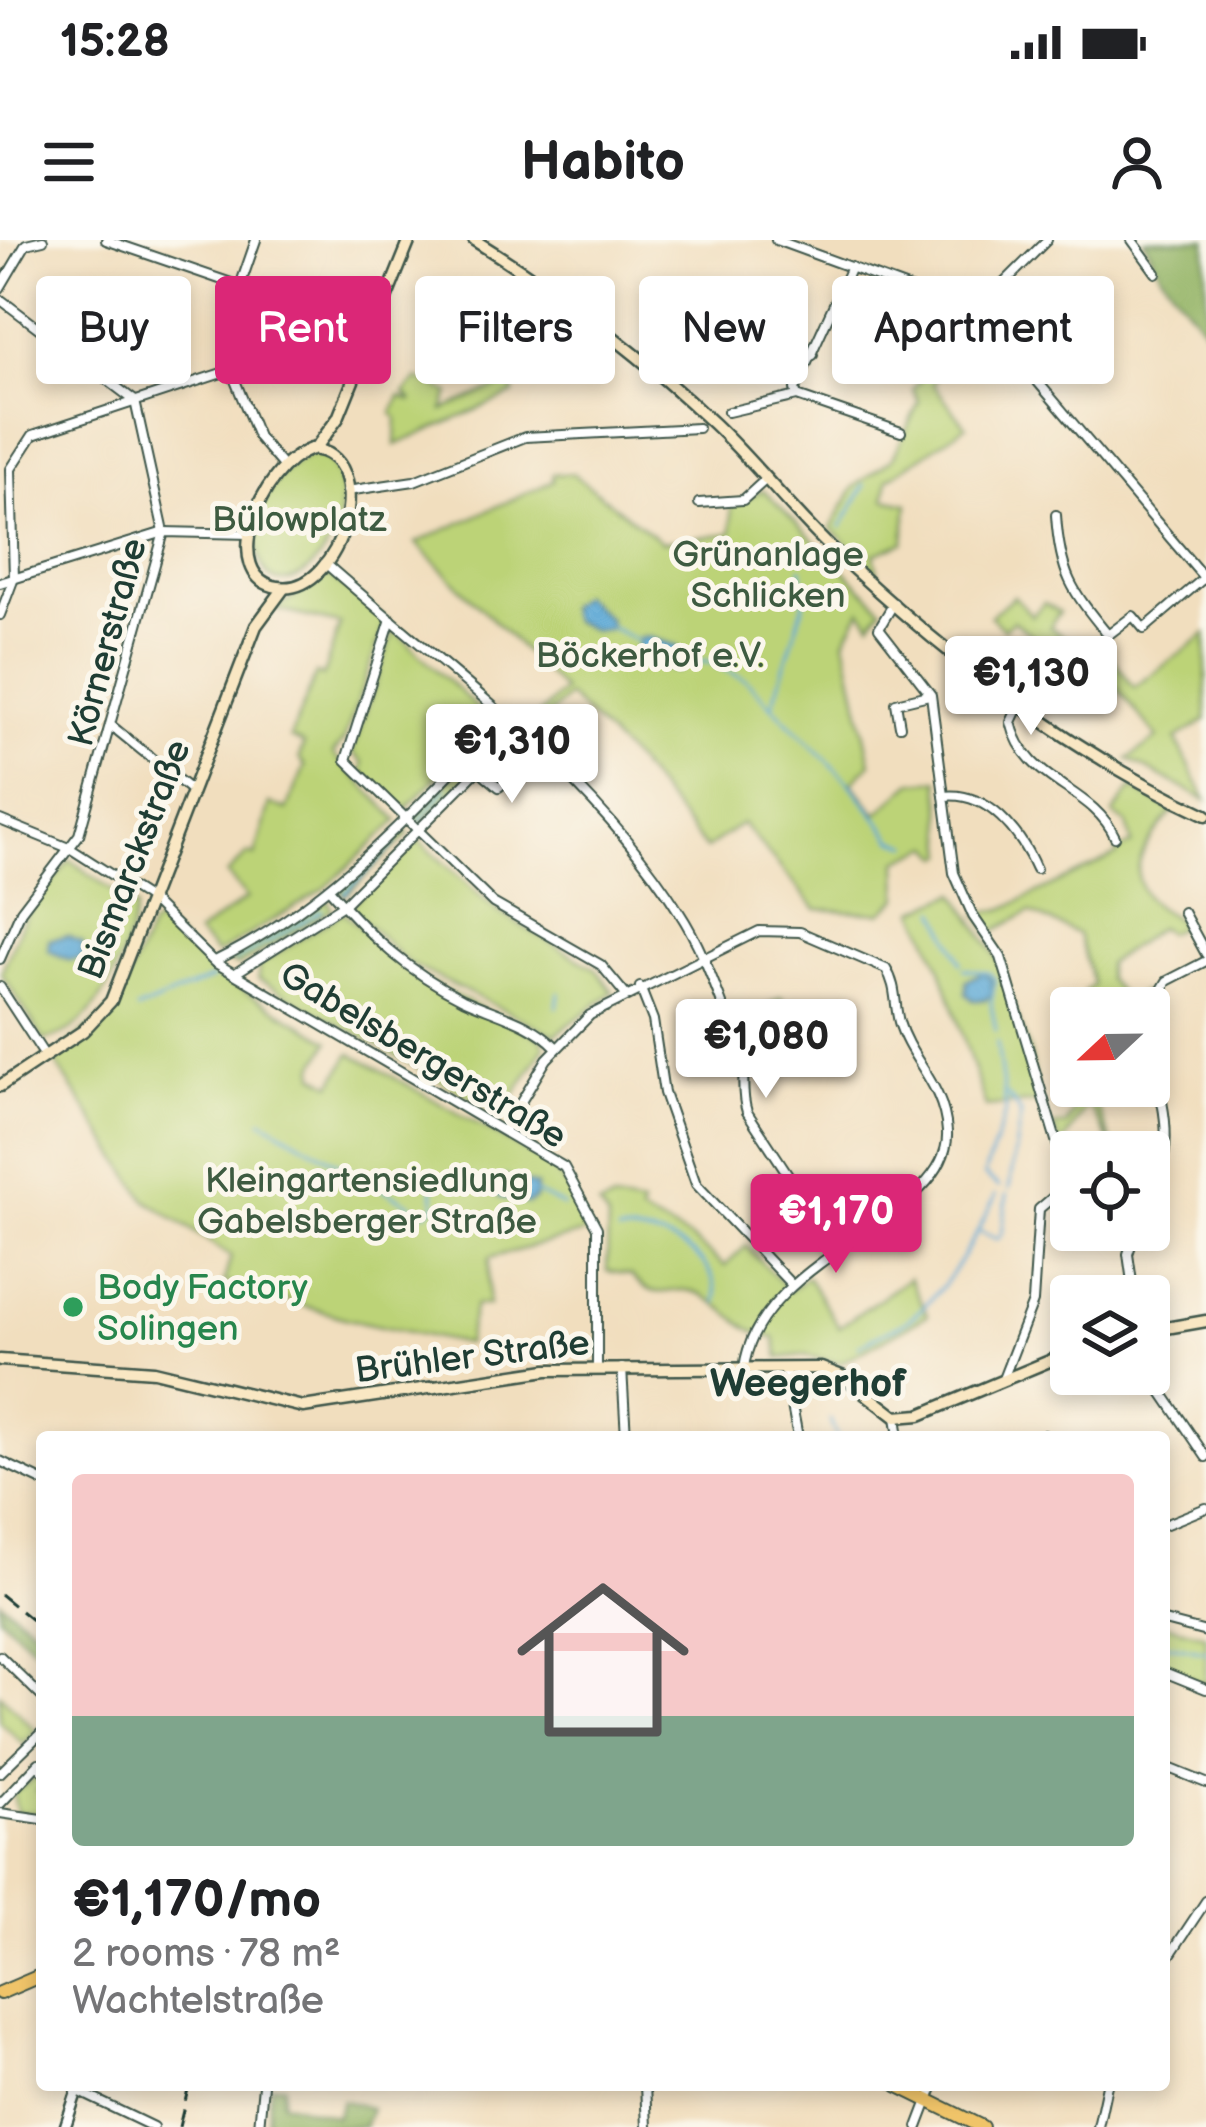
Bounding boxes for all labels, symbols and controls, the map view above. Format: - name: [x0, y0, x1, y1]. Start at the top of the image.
- text: 15:28: [60, 15, 170, 70]
- icon: menu: [36, 129, 102, 195]
- icon: person: [1104, 129, 1170, 195]
- text: Habito: [521, 130, 685, 195]
- chip: Buy: [36, 276, 191, 384]
- chip: Rent: [215, 276, 391, 384]
- chip: Filters: [415, 276, 615, 384]
- chip: New: [639, 276, 808, 384]
- chip: Apartment: [832, 276, 1114, 384]
- park label: Bülowplatz: [212, 499, 387, 542]
- street label: Körnerstraße: [60, 534, 157, 751]
- park label: Grünanlage Schlicken: [672, 534, 864, 618]
- park label: Böckerhof e.V.: [536, 635, 764, 678]
- pin: €1,130: [933, 636, 1129, 738]
- text: €1,130: [972, 651, 1090, 698]
- pin: €1,310: [414, 704, 610, 806]
- text: €1,310: [453, 719, 571, 766]
- street label: Bismarckstraße: [70, 734, 201, 986]
- street label: Gabelsbergerstraße: [272, 954, 574, 1159]
- north arrow: [1050, 987, 1170, 1107]
- map controls: [1050, 987, 1170, 1395]
- pin: €1,080: [668, 999, 864, 1101]
- text: €1,080: [703, 1014, 829, 1061]
- button: locate: [1050, 1131, 1170, 1251]
- park label: Kleingartensiedlung Gabelsberger Straße: [197, 1160, 537, 1244]
- pin: €1,170: [738, 1174, 934, 1276]
- text: €1,170: [778, 1189, 894, 1236]
- place label: Body Factory Solingen: [97, 1267, 309, 1351]
- button: layers: [1050, 1275, 1170, 1395]
- marker: Body Factory Solingen: [60, 1294, 86, 1320]
- street label: Brühler Straße: [353, 1322, 592, 1393]
- district label: Weegerhof: [710, 1361, 908, 1408]
- icon: home: [495, 1552, 711, 1768]
- text: €1,170/mo: [72, 1870, 321, 1931]
- text: 2 rooms · 78 m²: [72, 1931, 341, 1978]
- text: Wachtelstraße: [72, 1978, 324, 2025]

